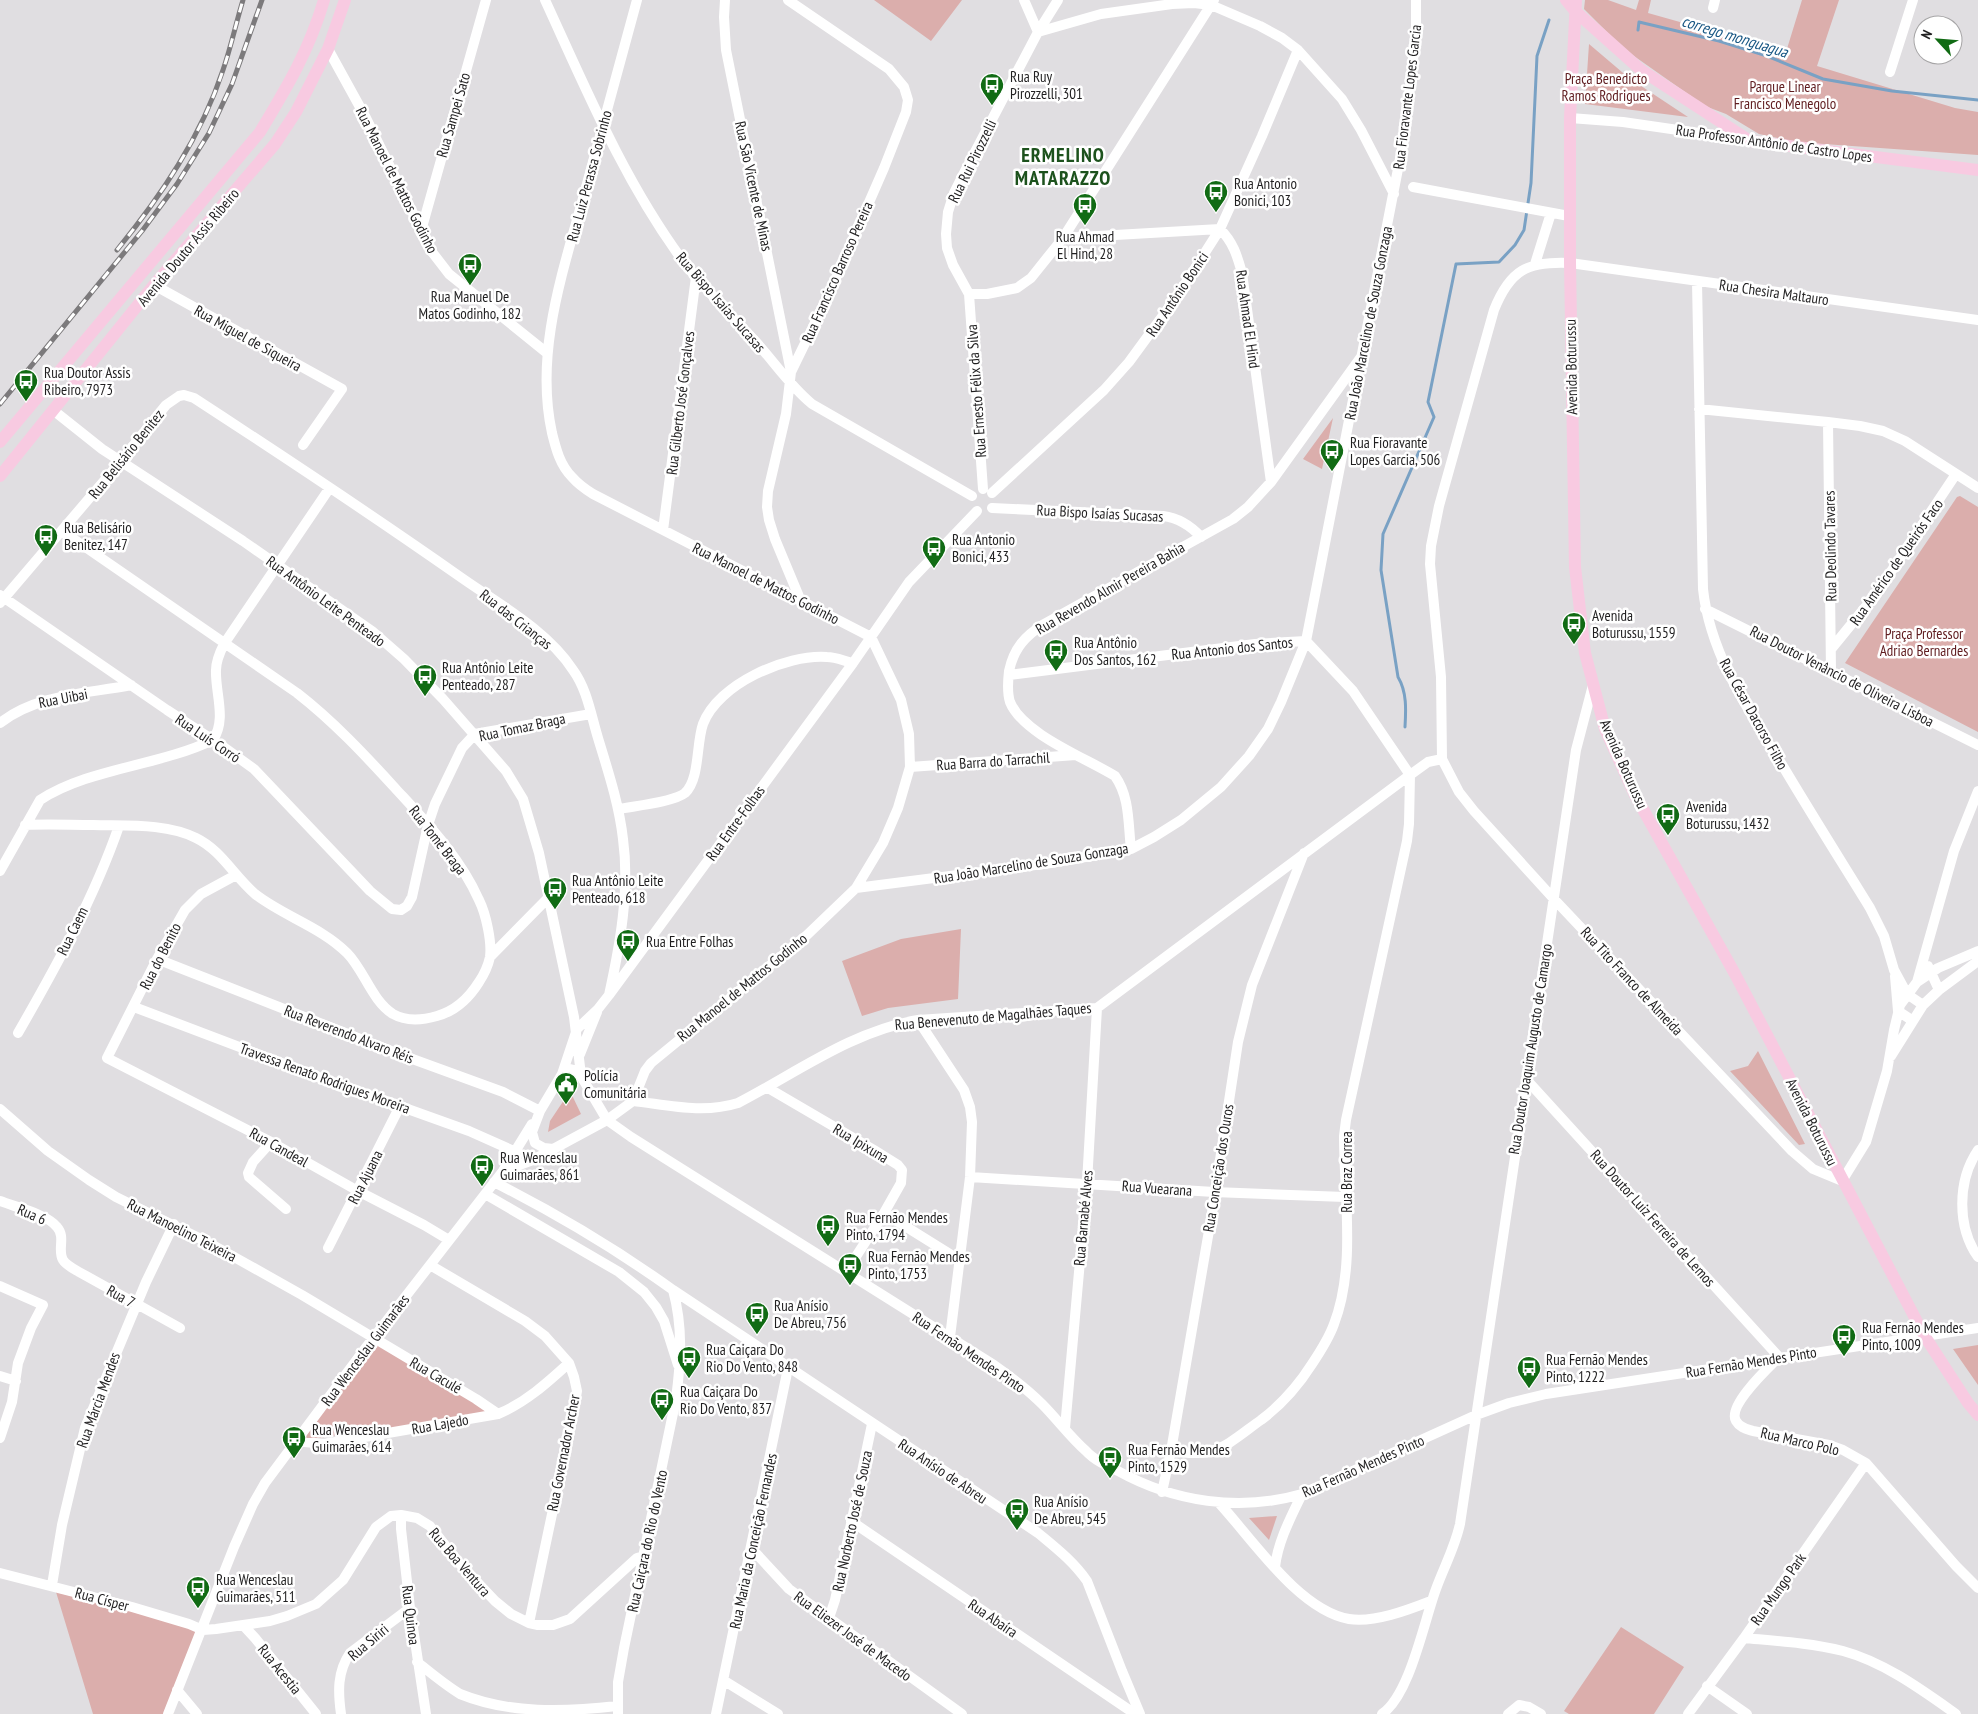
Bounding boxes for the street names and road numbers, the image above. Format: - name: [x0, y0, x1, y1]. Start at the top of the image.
- street label: Rua Fioravante Lopes Garcia: [1389, 23, 1425, 171]
- street label: Rua Sampei Sato: [432, 70, 474, 160]
- street label: Rua Manoel de Mattos Godinho: [352, 104, 442, 256]
- street label: Rua Luiz Perassa Sobrinho: [562, 108, 616, 244]
- street label: Rua Rui Pirozzelli: [944, 116, 1000, 206]
- street label: Rua São Vicente de Minas: [731, 119, 777, 253]
- street label: Rua Professor Antônio de Castro Lopes: [1675, 120, 1873, 166]
- street label: Avenida Doutor Assis Ribeiro: [133, 184, 243, 310]
- street label: Rua Francisco Barroso Pereira: [797, 198, 877, 346]
- street label: Rua João Marcelino de Souza Gonzaga: [1340, 225, 1396, 421]
- street label: Rua Bispo Isaías Sucasas: [672, 248, 770, 356]
- street label: Rua Antônio Bonici: [1142, 248, 1212, 340]
- street label: Rua Ahmad El Hind: [1232, 269, 1264, 369]
- street label: Rua Chesira Maltauro: [1718, 275, 1830, 309]
- street label: Rua Miguel de Siqueira: [191, 301, 305, 375]
- street label: Avenida Boturussu: [1561, 319, 1581, 415]
- street label: Rua Ernesto Félix da Silva: [962, 324, 990, 458]
- street label: Rua Gilberto José Gonçalves: [662, 330, 698, 476]
- street label: Rua Belisário Benitez: [84, 405, 168, 503]
- street label: Rua Deolindo Tavares: [1820, 490, 1840, 602]
- street label: Rua Américo de Queirós Faco: [1845, 495, 1947, 629]
- street label: Rua Bispo Isaías Sucasas: [1036, 500, 1164, 526]
- street label: Rua Manoel de Mattos Godinho: [690, 538, 842, 628]
- street label: Rua Revendo Almir Pereira Bahia: [1032, 538, 1188, 638]
- street label: Rua Antônio Leite Penteado: [263, 551, 389, 651]
- street label: Rua das Crianças: [476, 585, 556, 653]
- street label: Rua Doutor Venâncio de Oliveira Lisboa: [1747, 621, 1937, 731]
- street label: Rua Antonio dos Santos: [1170, 632, 1294, 664]
- street label: Rua César Dacorso Filho: [1716, 655, 1792, 773]
- street label: Rua Uibai: [37, 684, 89, 712]
- street label: Rua Luís Corró: [172, 709, 244, 767]
- street label: Rua Tomaz Braga: [477, 709, 567, 745]
- street label: Avenida Boturussu: [1596, 716, 1652, 812]
- street label: Rua Barra do Tarrachil: [936, 748, 1051, 774]
- street label: Rua Entre-Folhas: [701, 782, 769, 864]
- street label: Rua Tomé Braga: [405, 801, 471, 879]
- street label: Rua João Marcelino de Souza Gonzaga: [932, 838, 1130, 888]
- street label: Rua Caem: [52, 904, 92, 958]
- street label: Rua do Benito: [135, 919, 185, 993]
- street label: Rua Tito Franco de Almeida: [1577, 923, 1687, 1039]
- street label: Rua Manoel de Mattos Godinho: [673, 929, 811, 1045]
- street label: Rua Doutor Joaquim Augusto de Camargo: [1504, 942, 1556, 1156]
- street label: Rua Benevenuto de Magalhães Taques: [894, 998, 1092, 1034]
- street label: Rua Reverendo Alvaro Réis: [281, 1001, 417, 1067]
- street label: Travessa Renato Rodrigues Moreira: [237, 1038, 413, 1118]
- street label: Avenida Boturussu: [1782, 1075, 1842, 1169]
- street label: Rua Conceição dos Ouros: [1198, 1103, 1238, 1233]
- street label: Rua Ipixuna: [830, 1119, 892, 1167]
- street label: Rua Candeal: [246, 1123, 312, 1171]
- street label: Rua Braz Correa: [1337, 1131, 1356, 1213]
- street label: Rua Doutor Luiz Ferreira de Lemos: [1586, 1146, 1720, 1290]
- street label: Rua Ajuana: [343, 1147, 387, 1207]
- street label: Rua Barnabé Alves: [1069, 1169, 1097, 1267]
- street label: Rua Vuearana: [1121, 1176, 1193, 1200]
- street label: Rua Manoelino Teixeira: [124, 1194, 240, 1266]
- street label: Rua 6: [15, 1199, 50, 1229]
- street label: Rua 7: [103, 1281, 139, 1311]
- street label: Rua Wenceslau Guimarães: [317, 1290, 413, 1410]
- street label: Rua Fernão Mendes Pinto: [909, 1307, 1029, 1397]
- street label: Rua Fernão Mendes Pinto: [1684, 1342, 1818, 1382]
- street label: Rua Márcia Mendes: [72, 1350, 124, 1450]
- street label: Rua Caculé: [407, 1352, 465, 1398]
- street label: Rua Governador Archer: [542, 1392, 584, 1513]
- street label: Rua Lajedo: [410, 1410, 470, 1438]
- street label: Rua Marco Polo: [1759, 1423, 1841, 1459]
- street label: Rua Fernão Mendes Pinto: [1299, 1430, 1427, 1502]
- street label: Rua Anísio de Abreu: [895, 1434, 991, 1508]
- street label: Rua Norberto José de Souza: [828, 1449, 876, 1593]
- street label: Rua Maria da Conceição Fernandes: [725, 1451, 781, 1631]
- street label: Rua Caiçara do Rio do Vento: [623, 1468, 671, 1614]
- street label: Rua Boa Ventura: [425, 1524, 495, 1600]
- street label: Rua Mungo Park: [1746, 1549, 1810, 1629]
- street label: Rua Císper: [73, 1583, 132, 1616]
- street label: Rua Quinoa: [398, 1584, 424, 1646]
- street label: Rua Eliezer José de Macedo: [790, 1587, 916, 1685]
- street label: Rua Abaíra: [965, 1595, 1021, 1641]
- street label: Rua Siriri: [344, 1620, 392, 1664]
- street label: Rua Acestia: [254, 1640, 306, 1698]

